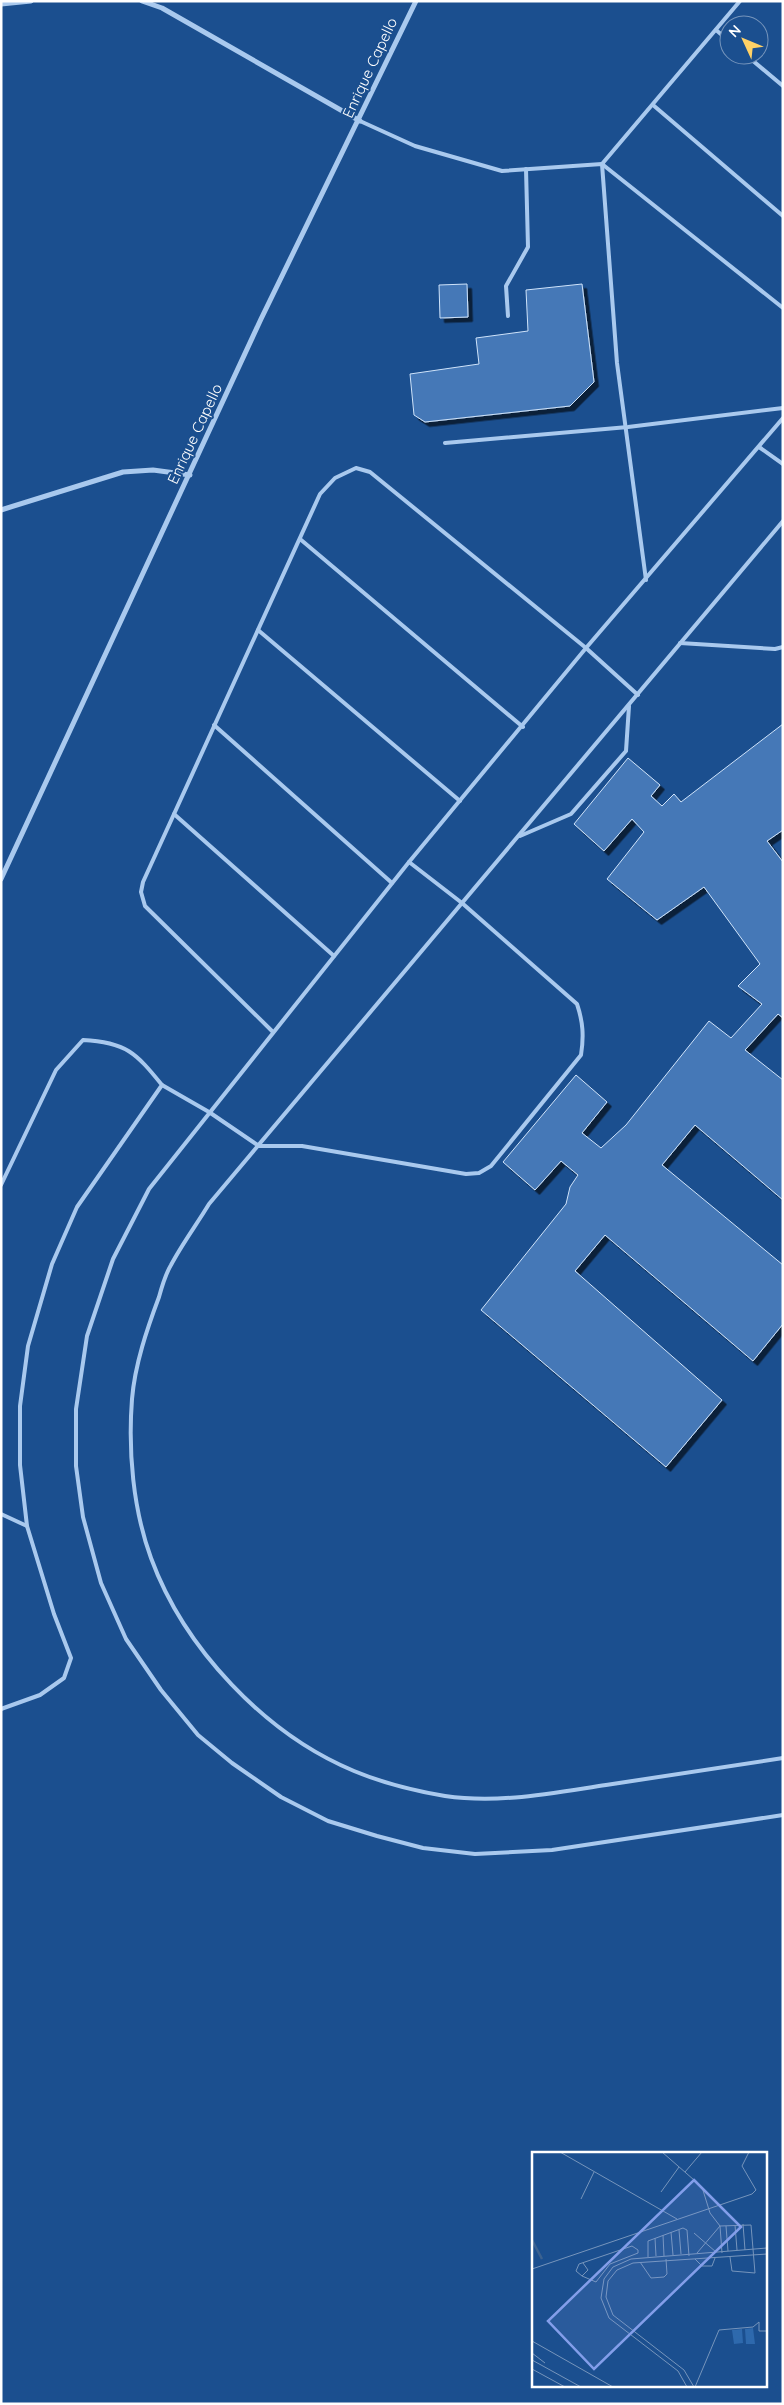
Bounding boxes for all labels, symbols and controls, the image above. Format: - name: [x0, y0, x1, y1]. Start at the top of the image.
- street label: Enrique Capello: [338, 15, 401, 121]
- north arrow: [719, 15, 769, 65]
- text: N: [725, 21, 745, 41]
- street label: Enrique Capello: [163, 381, 226, 487]
- inset map: [532, 2152, 766, 2388]

